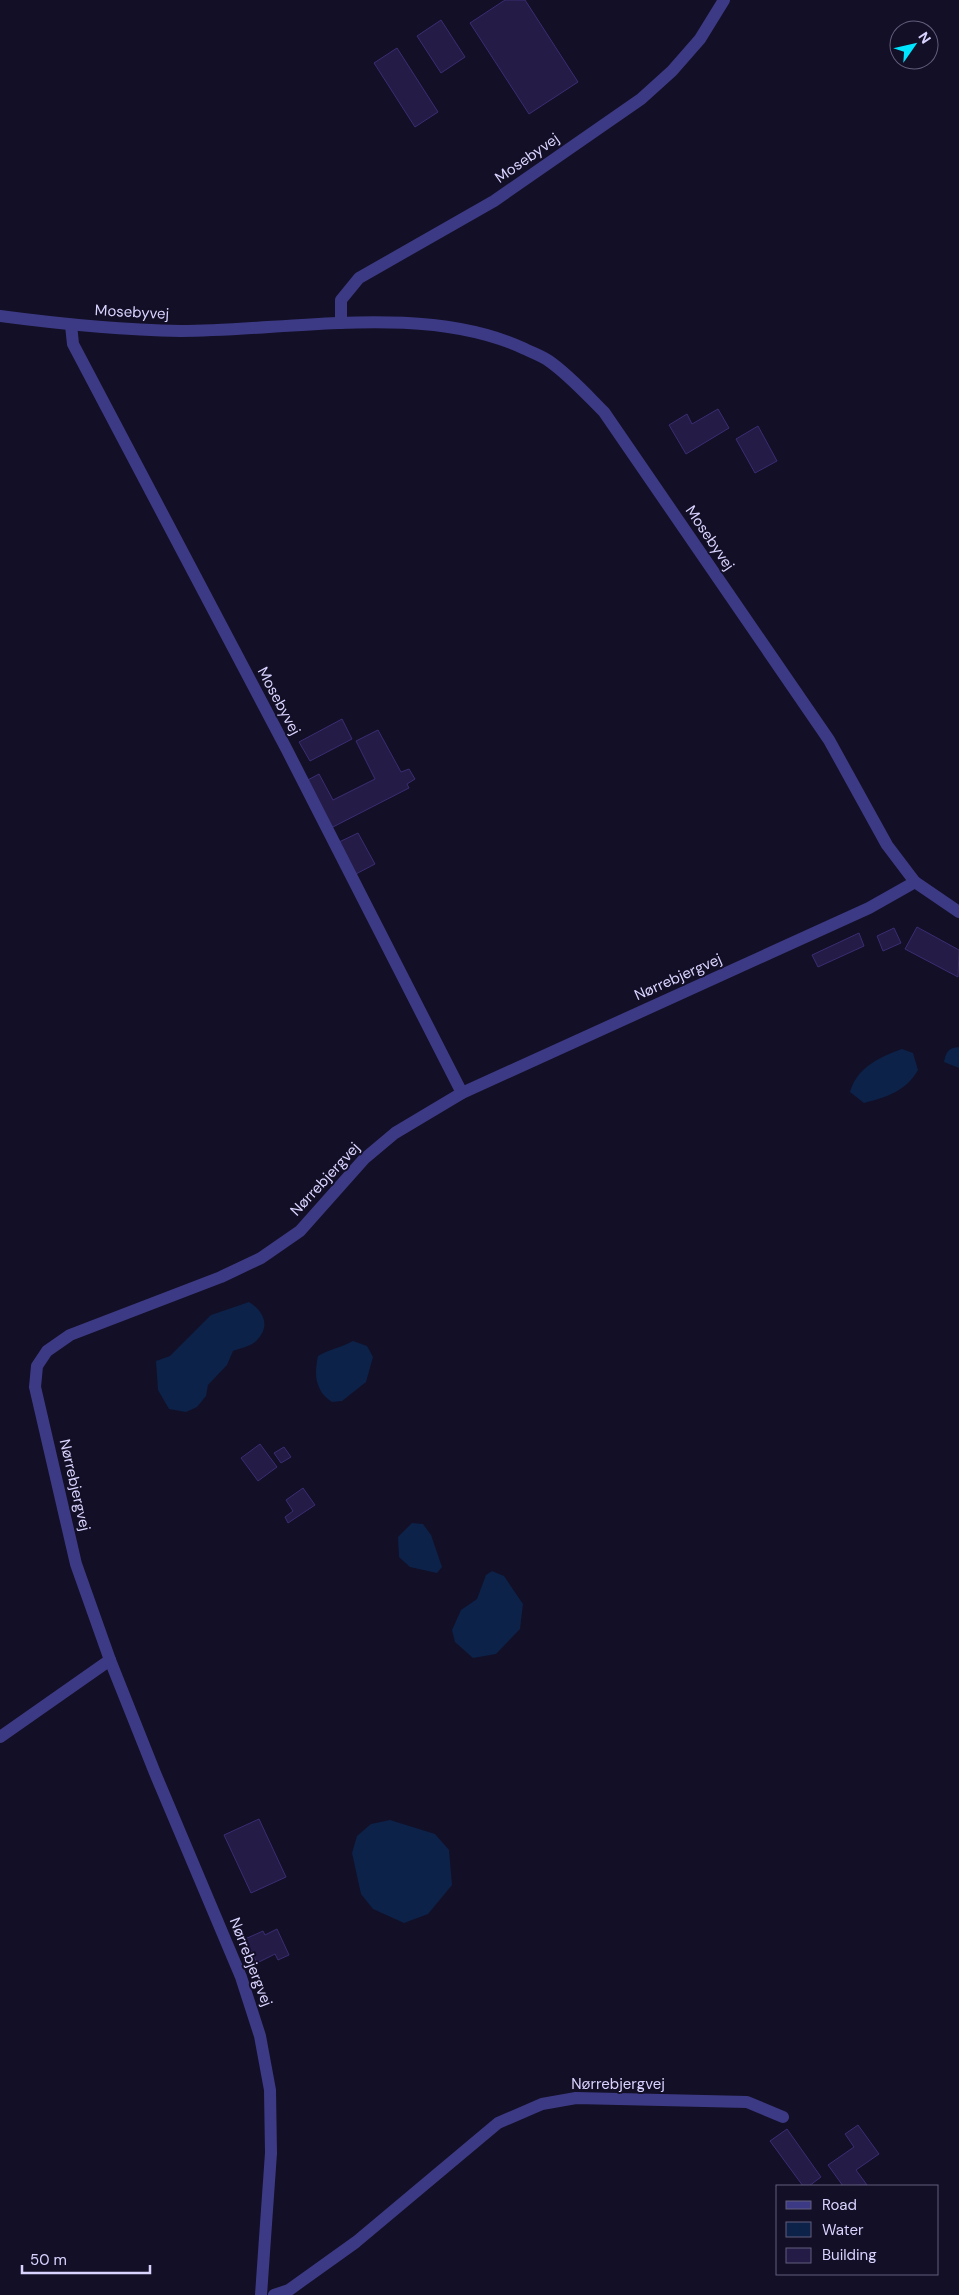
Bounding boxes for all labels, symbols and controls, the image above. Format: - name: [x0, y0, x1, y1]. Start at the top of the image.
- north arrow: [889, 20, 939, 70]
- text: N: [914, 28, 935, 47]
- street label: Mosebyvej: [491, 128, 563, 188]
- street label: Mosebyvej: [94, 300, 170, 324]
- street label: Mosebyvej: [681, 502, 739, 574]
- street label: Mosebyvej: [253, 663, 305, 739]
- street label: Nørrebjergvej: [631, 949, 725, 1005]
- street label: Nørrebjergvej: [286, 1138, 364, 1220]
- street label: Nørrebjergvej: [55, 1437, 95, 1533]
- street label: Nørrebjergvej: [225, 1915, 277, 2009]
- street label: Nørrebjergvej: [571, 2074, 665, 2094]
- legend: [776, 2185, 939, 2275]
- text: Road: [822, 2195, 857, 2215]
- text: Water: [822, 2220, 864, 2240]
- scale bar: [22, 2242, 150, 2274]
- text: Building: [822, 2245, 877, 2265]
- text: 50 m: [30, 2250, 67, 2270]

